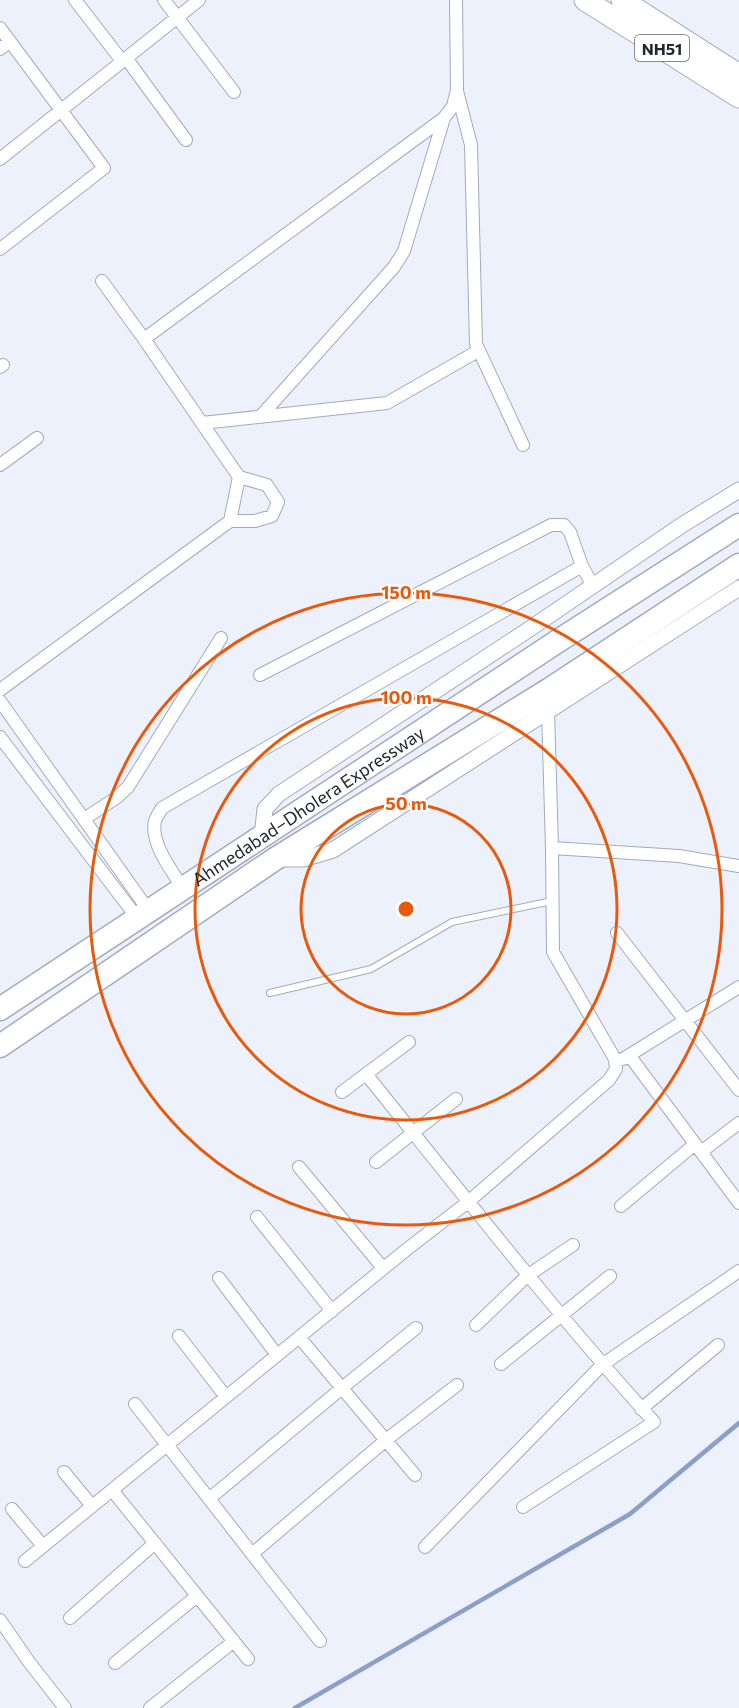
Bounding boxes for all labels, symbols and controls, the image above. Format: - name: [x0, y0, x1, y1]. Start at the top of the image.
- road number: NH51: [635, 35, 689, 61]
- text: 150 m: [381, 581, 431, 603]
- text: 100 m: [380, 686, 432, 708]
- street label: Ahmedabad–Dholera Expressway: [188, 721, 428, 890]
- text: 50 m: [385, 792, 427, 814]
- centre of rings: [396, 899, 416, 919]

